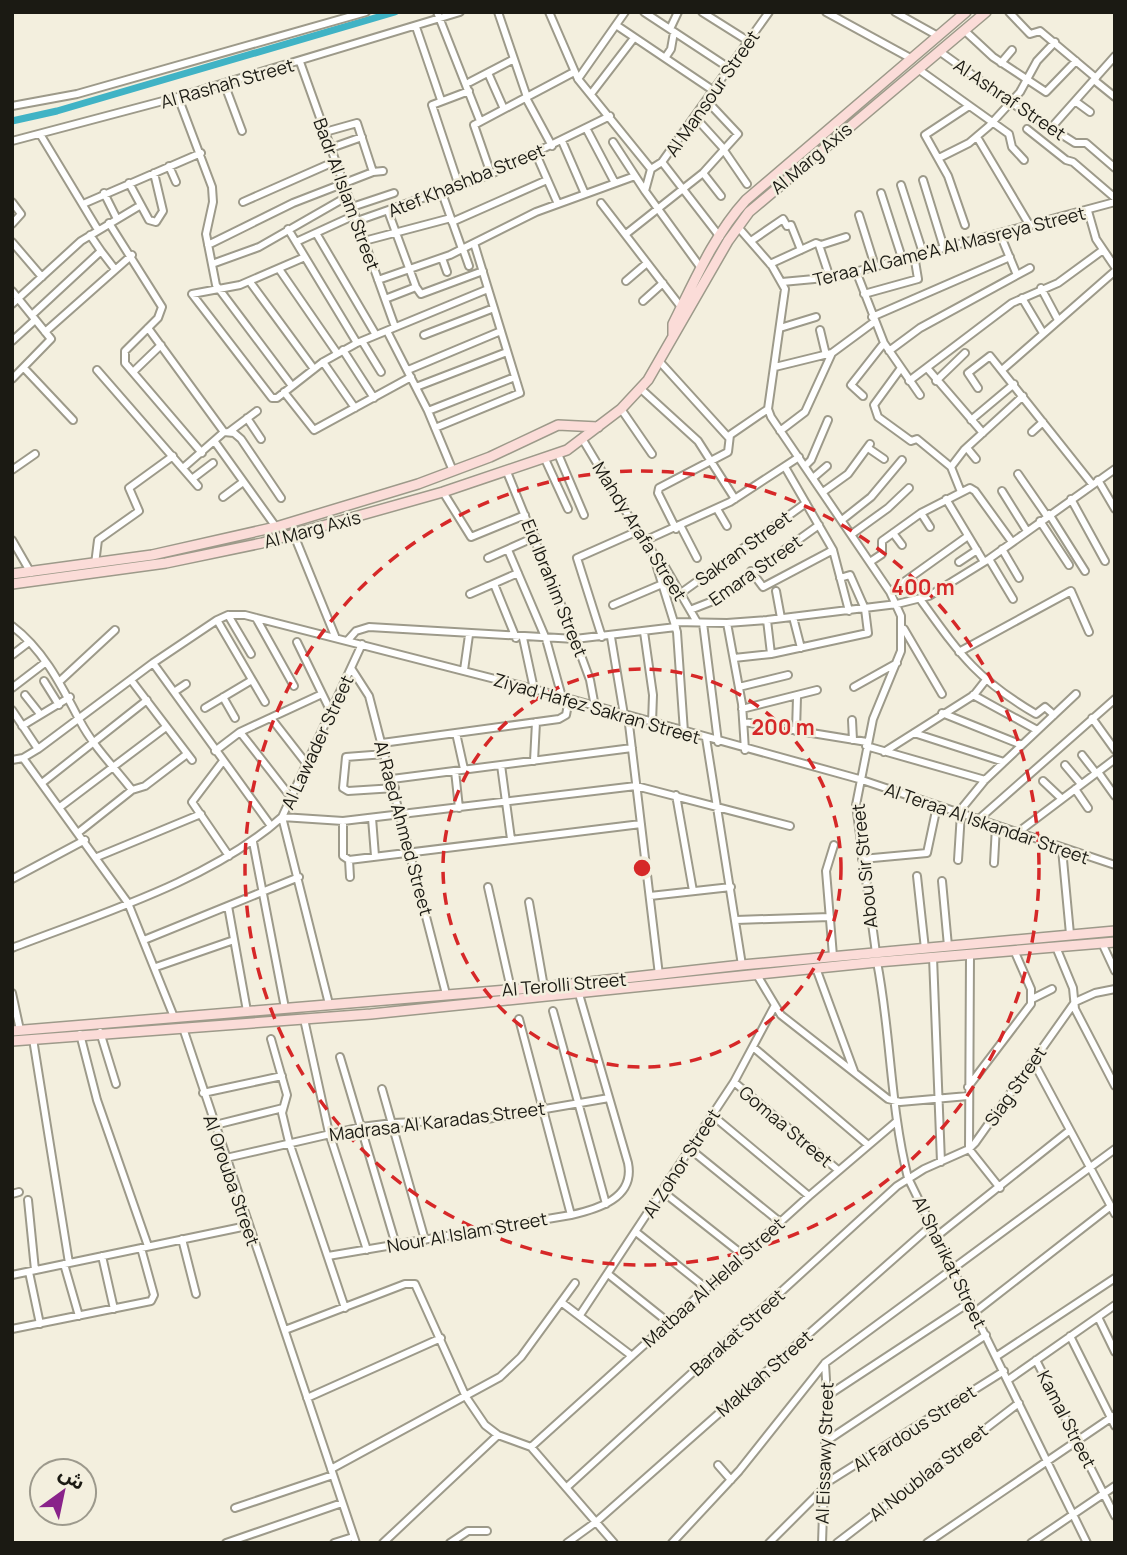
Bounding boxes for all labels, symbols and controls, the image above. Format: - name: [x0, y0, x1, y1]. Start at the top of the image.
- street label: Al Mansour Street: [660, 25, 764, 161]
- street label: Al Rashah Street: [157, 52, 297, 114]
- street label: Al Ashraf Street: [950, 53, 1070, 145]
- street label: Badr Al Islam Street: [308, 114, 386, 274]
- street label: Al Marg Axis: [765, 117, 857, 199]
- street label: Atef Khashba Street: [384, 138, 548, 222]
- street label: Teraa Al Game'A Al Masreya Street: [810, 201, 1088, 291]
- street label: Mahdy Arafa Street: [588, 457, 692, 605]
- street label: Al Marg Axis: [261, 505, 363, 553]
- street label: Sakran Street: [690, 505, 796, 591]
- street label: Eid Ibrahim Street: [516, 516, 594, 660]
- street label: Emara Street: [704, 529, 806, 611]
- text: 400 m: [891, 573, 955, 601]
- street label: Ziyad Hafez Sakran Street: [491, 667, 703, 749]
- street label: Al Lawader Street: [275, 671, 359, 813]
- text: 200 m: [751, 713, 815, 741]
- street label: Al Raed Ahmed Street: [369, 738, 439, 918]
- street label: Al Teraa Al Iskandar Street: [882, 777, 1092, 869]
- street label: Abou Sir Street: [846, 802, 882, 930]
- centre of rings: [630, 856, 654, 880]
- street label: Al Terolli Street: [501, 967, 627, 1001]
- street label: Siag Street: [979, 1041, 1051, 1131]
- street label: Gomaa Street: [734, 1080, 838, 1172]
- street label: Madrasa Al Karadas Street: [328, 1096, 546, 1146]
- street label: Al Zohor Street: [637, 1104, 725, 1222]
- street label: Al Orouba Street: [198, 1111, 266, 1249]
- street label: Al Sharikat Street: [908, 1192, 992, 1332]
- street label: Nour Al Islam Street: [385, 1206, 549, 1258]
- street label: Matbaa Al Helal Street: [637, 1212, 789, 1352]
- street label: Barakat Street: [684, 1283, 790, 1381]
- street label: Makkah Street: [711, 1325, 817, 1421]
- street label: Kamal Street: [1032, 1366, 1102, 1472]
- street label: Al Fardous Street: [848, 1379, 980, 1477]
- street label: Al Eissawy Street: [810, 1382, 838, 1524]
- street label: Al Noublaa Street: [864, 1418, 992, 1526]
- north arrow: [28, 1457, 98, 1527]
- text: ش: [54, 1460, 90, 1496]

